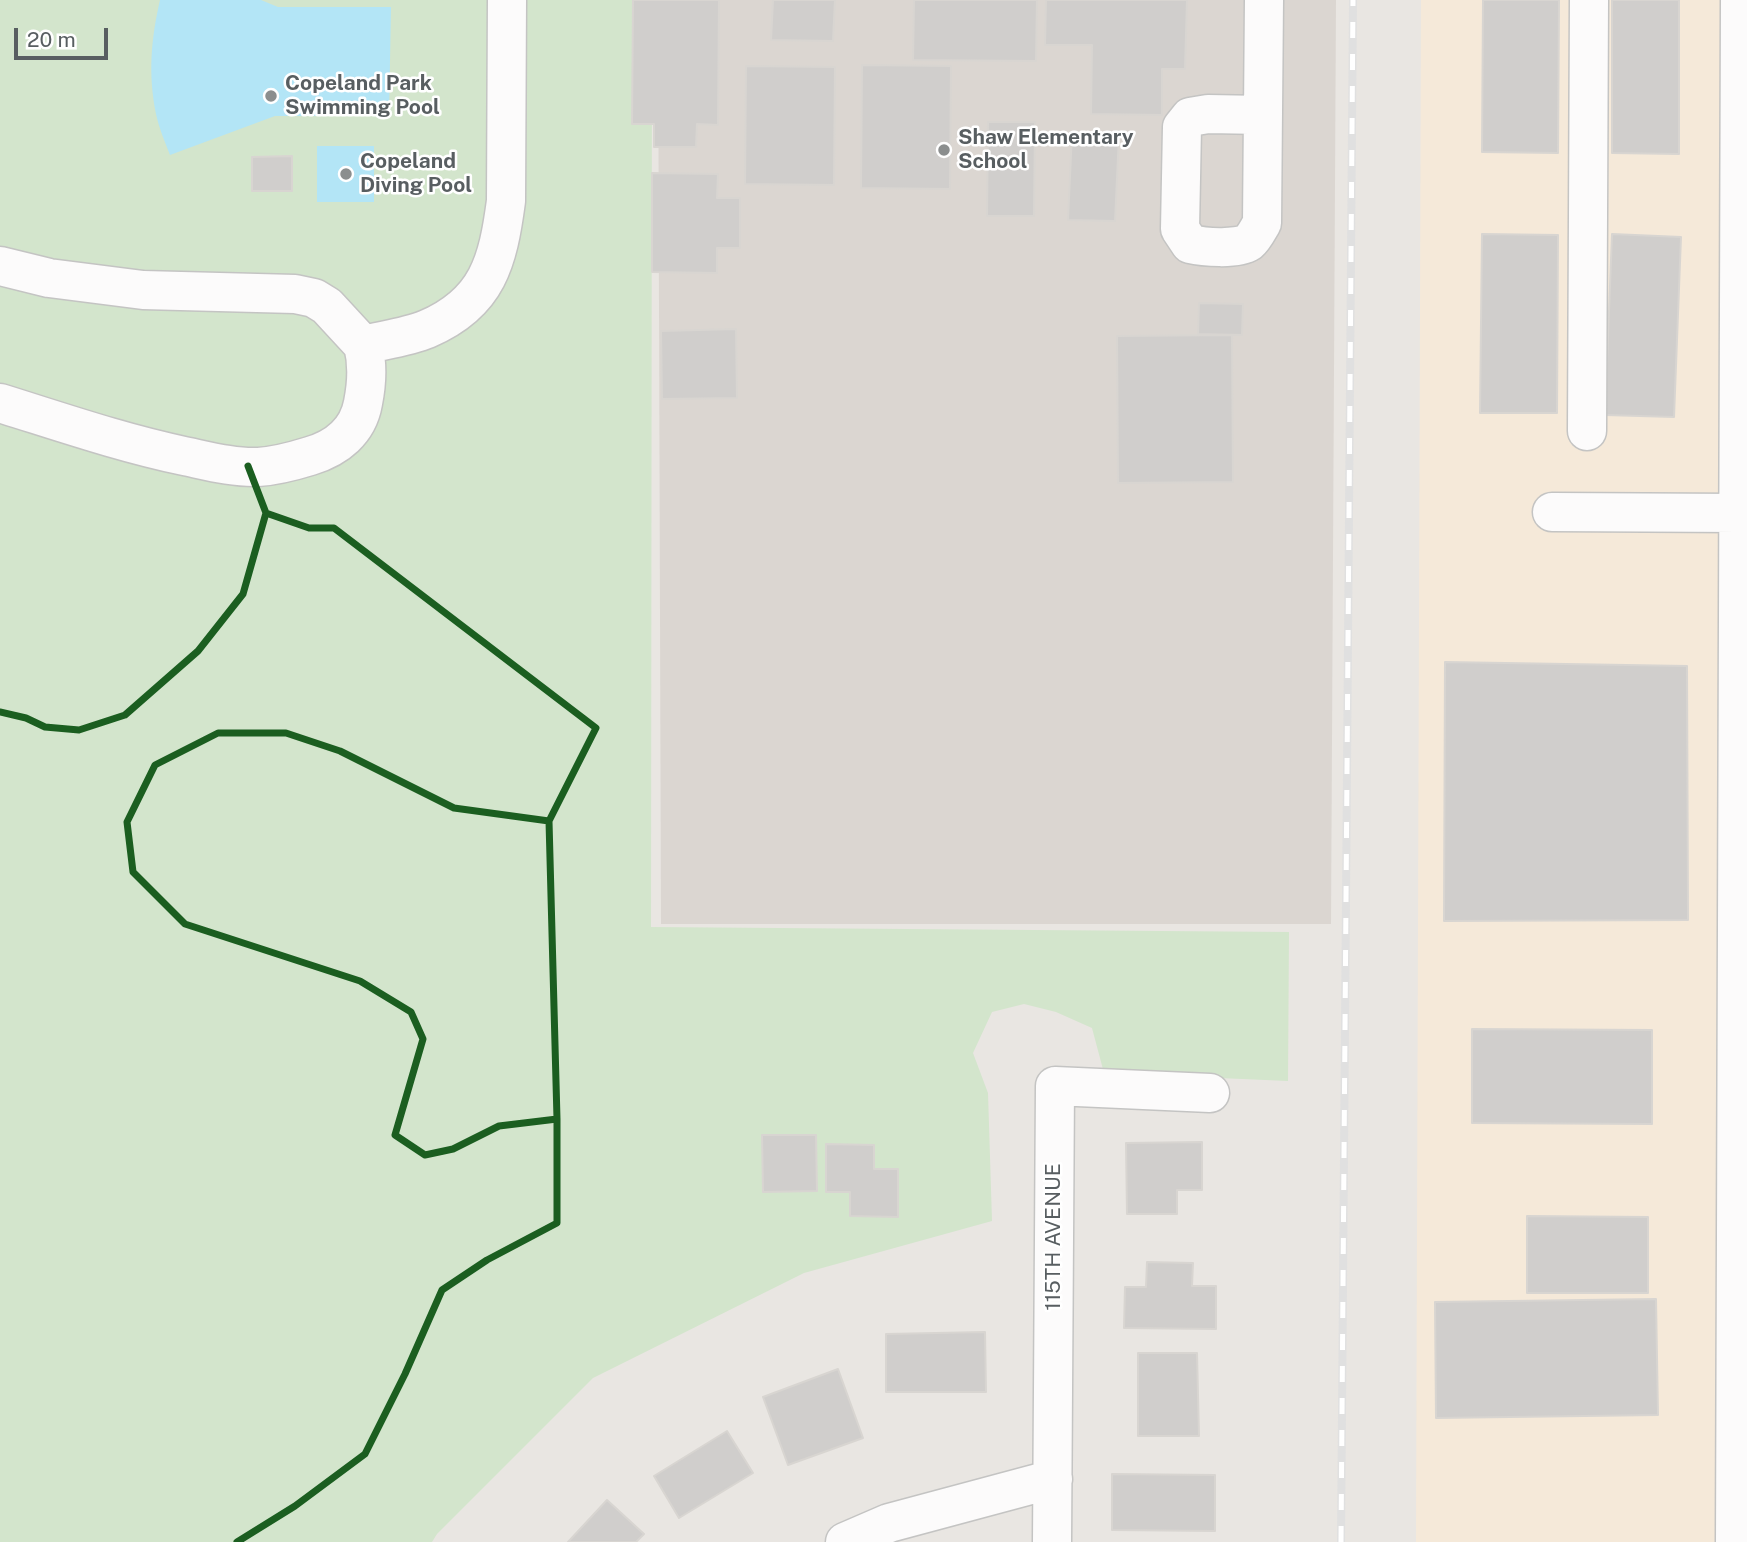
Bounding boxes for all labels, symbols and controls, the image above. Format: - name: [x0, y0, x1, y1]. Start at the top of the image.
- scale bar: [18, 14, 112, 58]
- text: 20 m: [27, 27, 76, 52]
- place label: Copeland Park Swimming Pool: [285, 71, 440, 121]
- marker: Copeland Park Swimming Pool: [263, 88, 279, 104]
- place label: Shaw Elementary School: [958, 125, 1134, 175]
- marker: Shaw Elementary School: [936, 142, 952, 158]
- place label: Copeland Diving Pool: [360, 149, 472, 199]
- marker: Copeland Diving Pool: [338, 166, 354, 182]
- street label: 115TH AVENUE: [1041, 1163, 1067, 1311]

